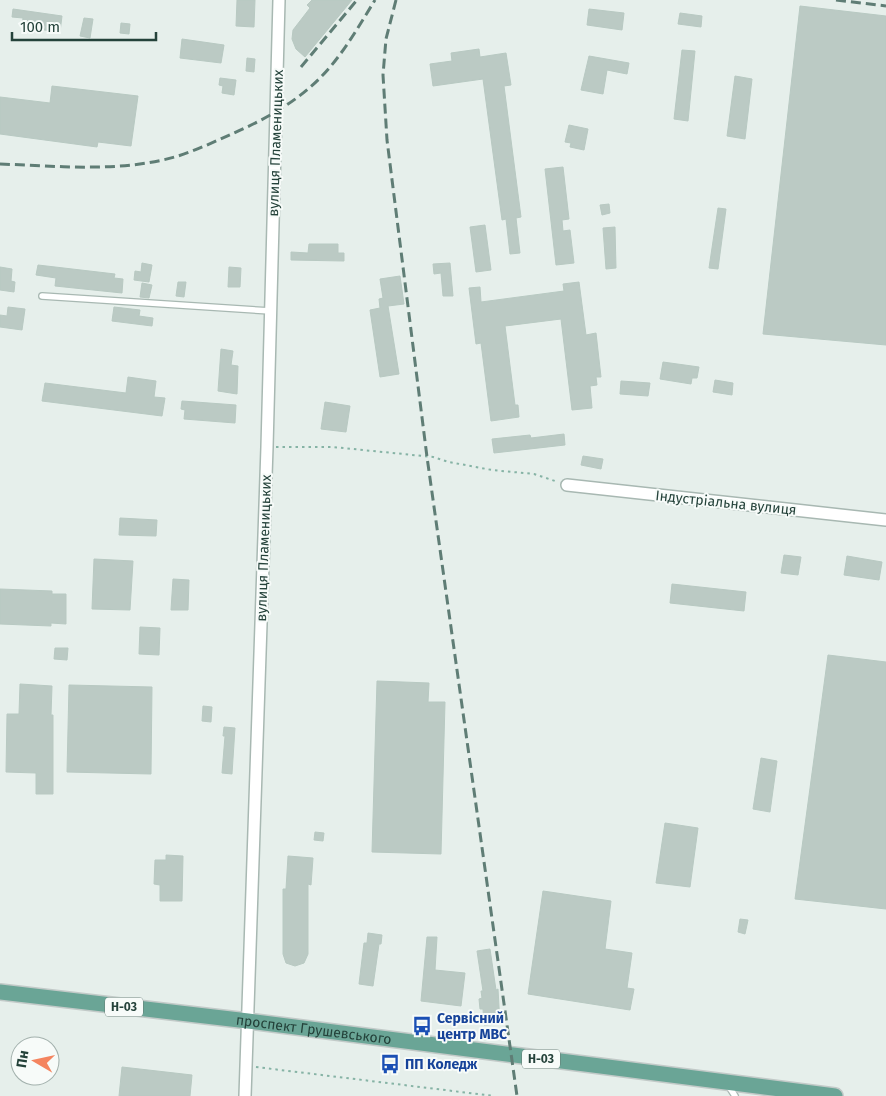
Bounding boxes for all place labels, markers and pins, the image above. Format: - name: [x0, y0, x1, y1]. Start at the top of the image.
- place label: Сервісний центр МВС: [437, 1010, 507, 1043]
- bus stop icon: Сервісний центр МВС: [411, 1015, 433, 1037]
- bus stop icon: ПП Коледж: [379, 1053, 401, 1075]
- place label: ПП Коледж: [405, 1056, 478, 1073]

